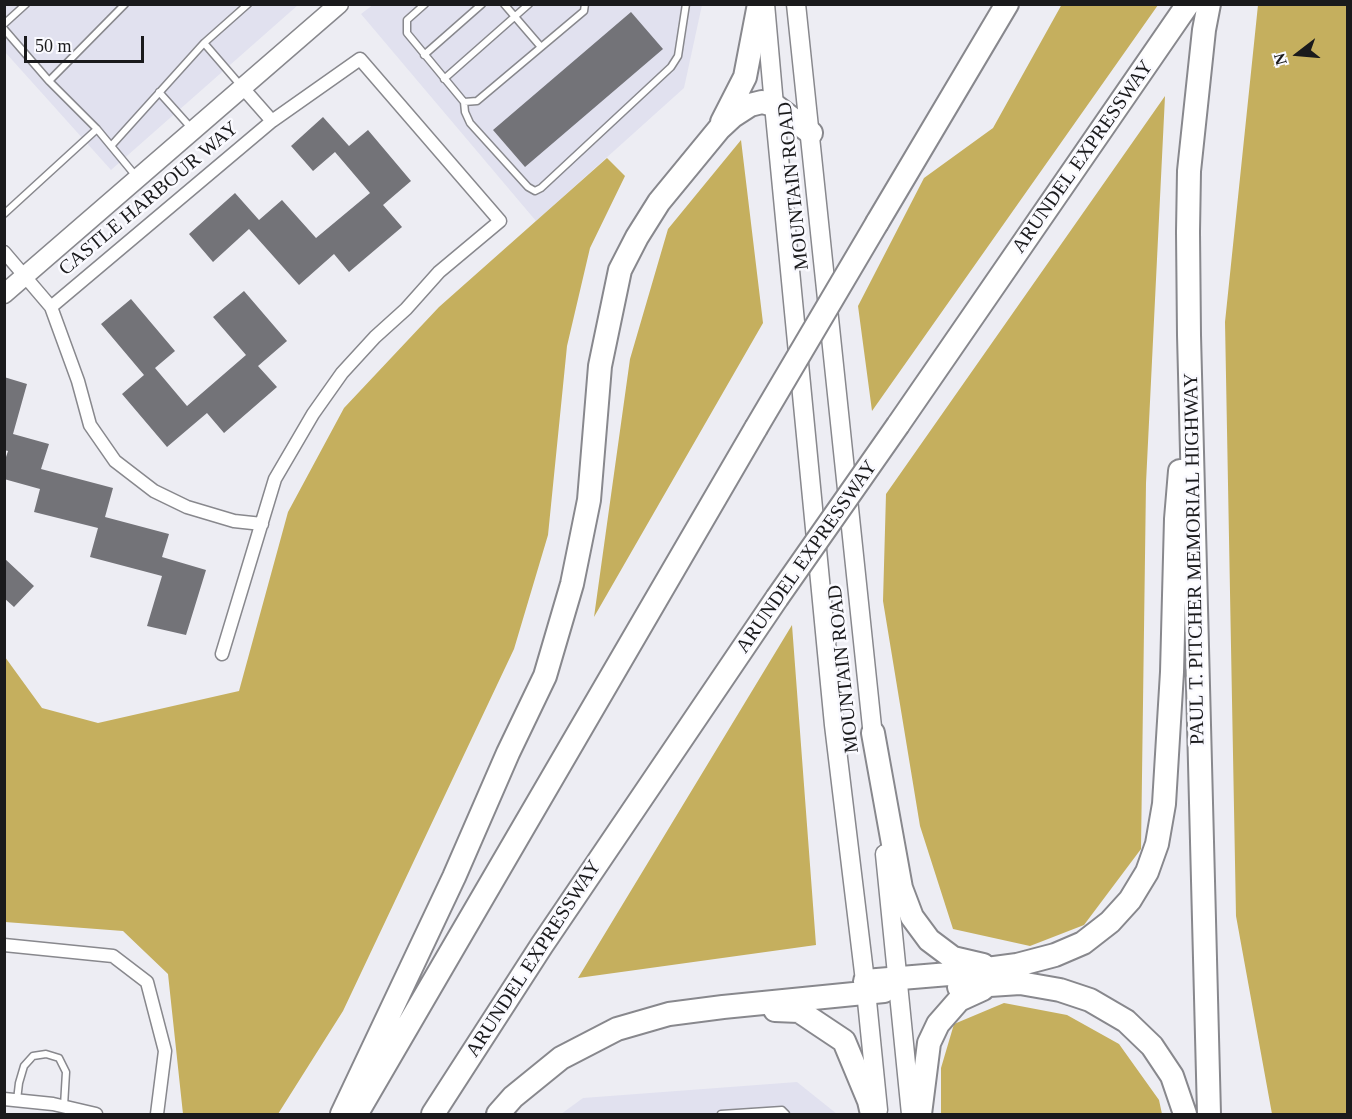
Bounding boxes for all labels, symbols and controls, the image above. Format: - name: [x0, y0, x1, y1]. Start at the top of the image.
- scale bar: [27, 24, 147, 62]
- north arrow: [1268, 24, 1328, 84]
- text: 50 m: [35, 36, 72, 56]
- text: N: [1270, 51, 1290, 67]
- street label: ARUNDEL EXPRESSWAY: [1007, 56, 1159, 258]
- street label: MOUNTAIN ROAD: [773, 101, 815, 271]
- street label: CASTLE HARBOUR WAY: [54, 117, 244, 281]
- street label: PAUL T. PITCHER MEMORIAL HIGHWAY: [1180, 373, 1210, 745]
- street label: ARUNDEL EXPRESSWAY: [731, 456, 883, 658]
- street label: MOUNTAIN ROAD: [823, 584, 865, 754]
- street label: ARUNDEL EXPRESSWAY: [461, 856, 607, 1062]

